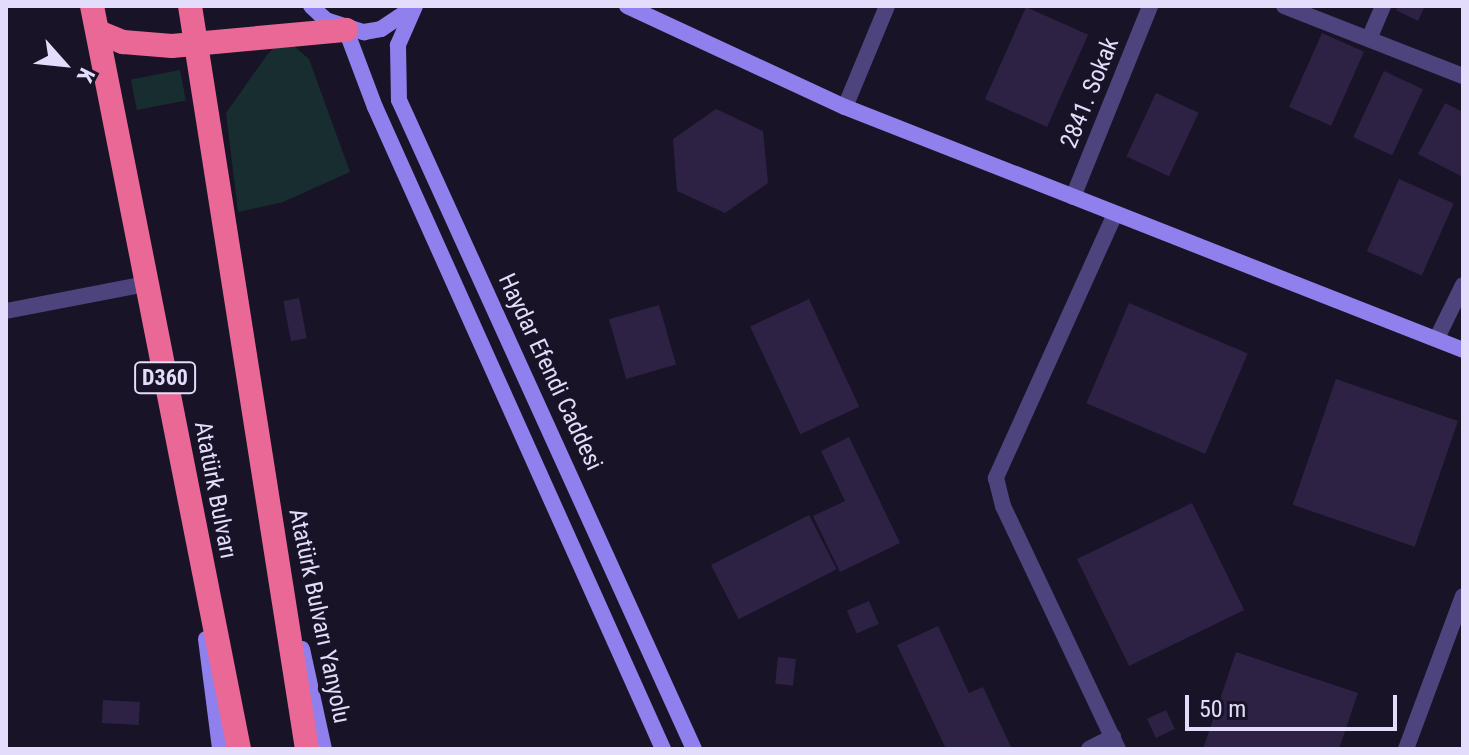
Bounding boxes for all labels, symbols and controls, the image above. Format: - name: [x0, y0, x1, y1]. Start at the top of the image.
- north arrow: [24, 24, 104, 104]
- street label: 2841. Sokak: [1055, 33, 1125, 153]
- text: K: [72, 64, 100, 86]
- street label: Haydar Efendi Caddesi: [492, 269, 608, 475]
- road number: D360: [133, 360, 197, 396]
- street label: Atatürk Bulvarı: [188, 419, 242, 561]
- street label: Atatürk Bulvarı Yanyolu: [282, 506, 356, 726]
- scale bar: [1189, 679, 1401, 729]
- text: 50 m: [1199, 695, 1246, 723]

